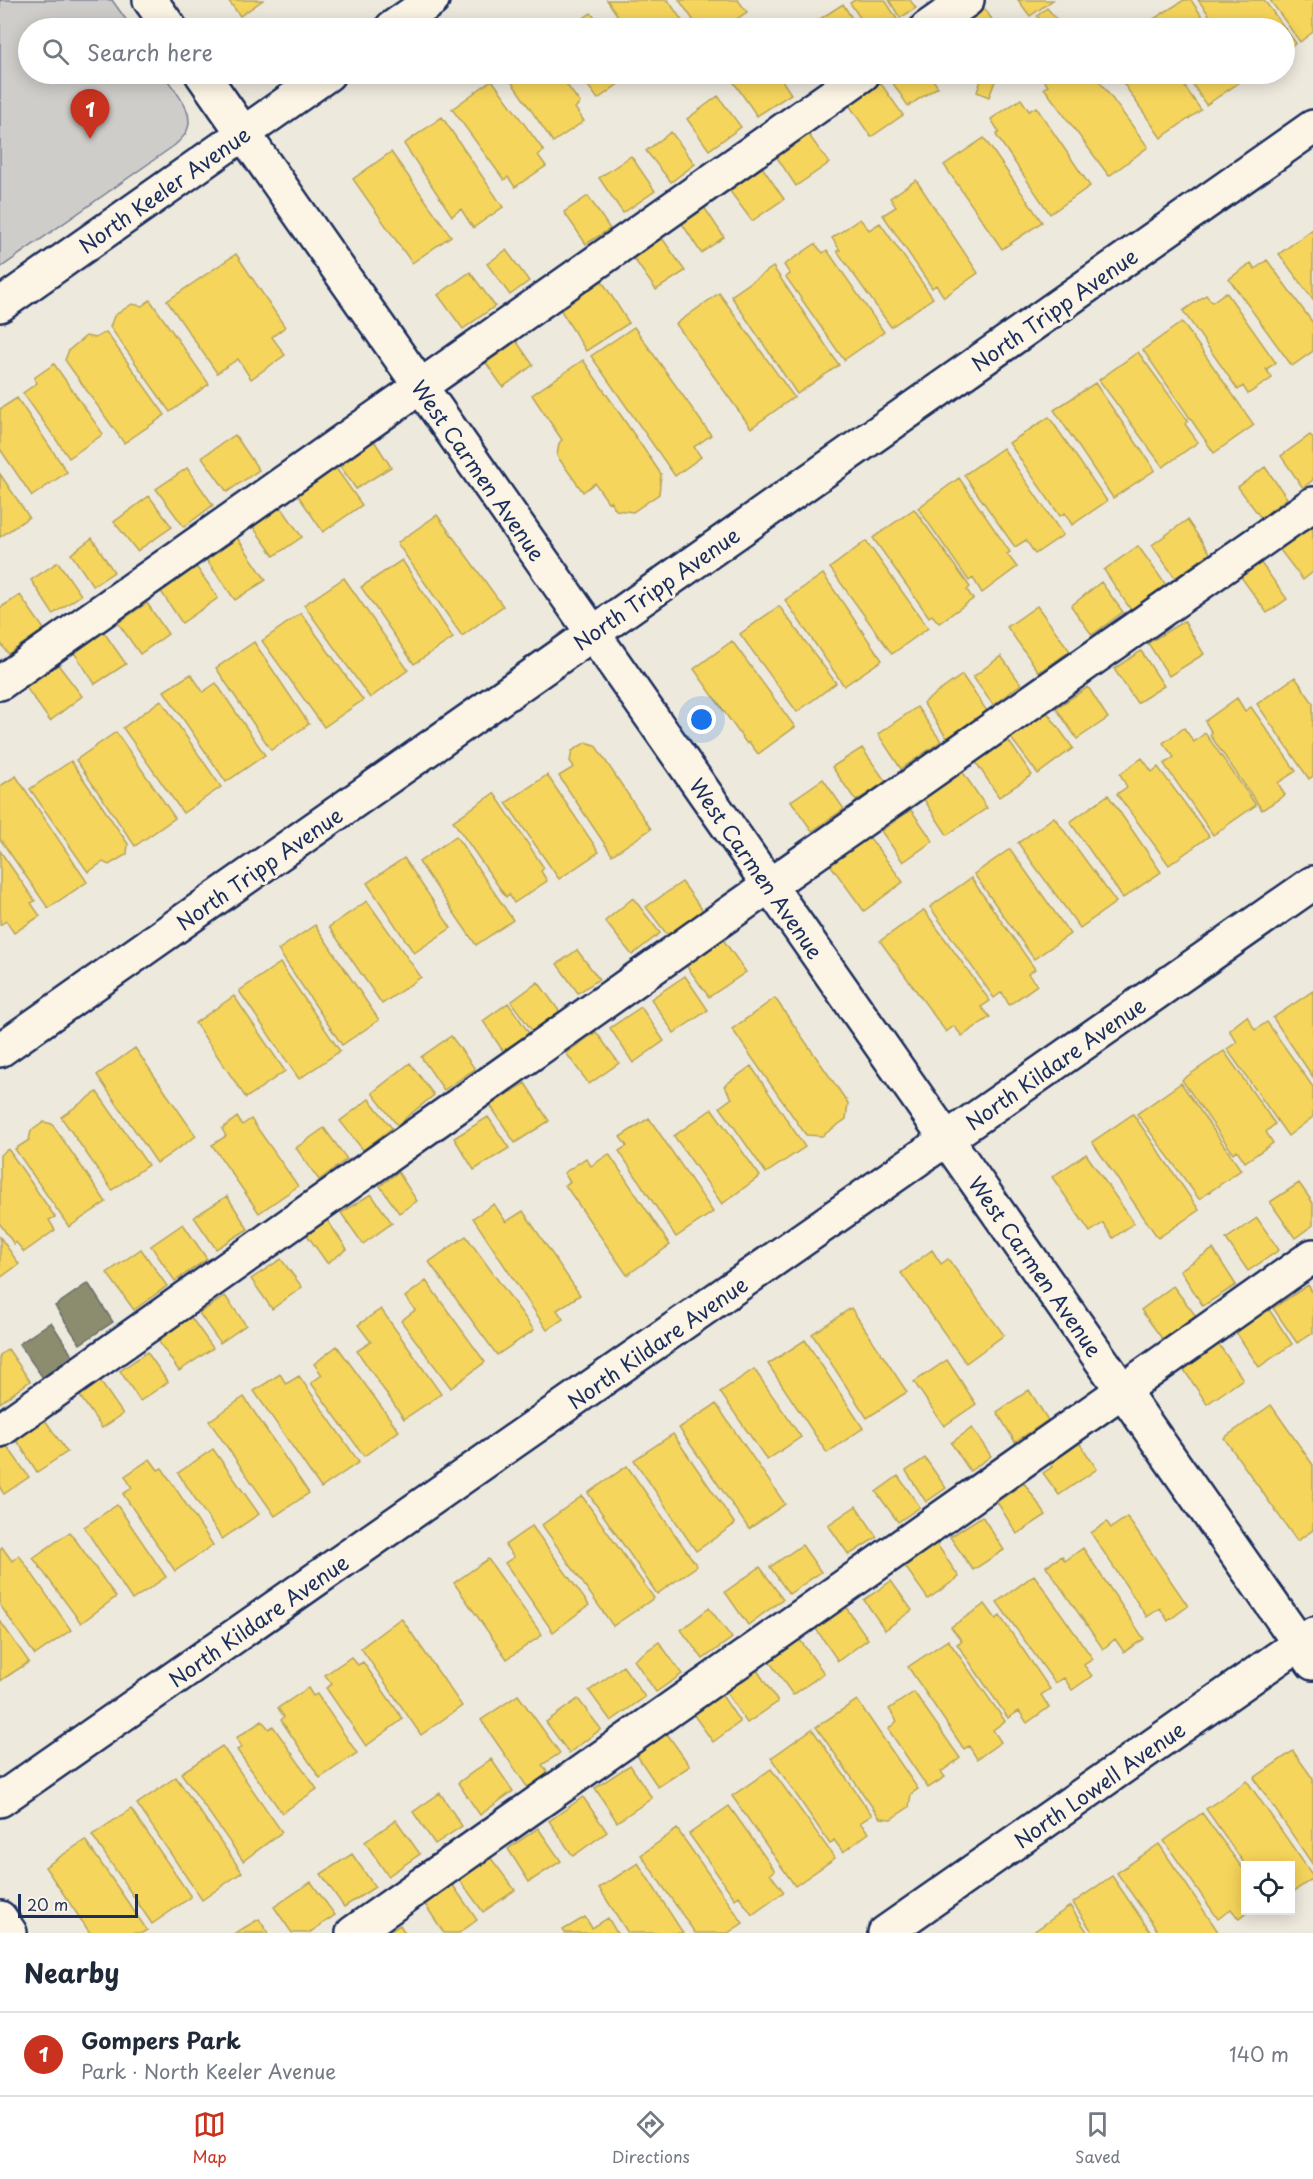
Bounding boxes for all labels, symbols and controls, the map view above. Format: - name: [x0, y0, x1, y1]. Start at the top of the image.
- search box: [18, 18, 1295, 84]
- icon: search: [39, 35, 72, 68]
- text: Search here: [87, 35, 213, 68]
- pin: 1: [70, 90, 110, 139]
- street label: North Keeler Avenue: [72, 118, 256, 260]
- street label: North Tripp Avenue: [964, 239, 1144, 379]
- street label: West Carmen Avenue: [404, 373, 554, 567]
- street label: North Tripp Avenue: [566, 518, 746, 658]
- your location: [687, 705, 716, 734]
- street label: West Carmen Avenue: [682, 771, 832, 965]
- street label: North Tripp Avenue: [169, 798, 349, 938]
- street label: North Kildare Avenue: [958, 989, 1152, 1137]
- street label: West Carmen Avenue: [961, 1169, 1111, 1363]
- street label: North Kildare Avenue: [560, 1268, 754, 1416]
- street label: North Kildare Avenue: [161, 1546, 355, 1694]
- street label: North Lowell Avenue: [1007, 1713, 1191, 1855]
- map controls: [1241, 1861, 1295, 1915]
- button: locate: [1241, 1861, 1295, 1915]
- scale bar: [18, 1891, 138, 1918]
- text: 20 m: [27, 1892, 68, 1916]
- text: Nearby: [24, 1953, 119, 1992]
- text: Gompers Park: [81, 2023, 241, 2056]
- text: 1: [39, 2039, 48, 2069]
- text: 140 m: [1229, 2039, 1289, 2069]
- text: Park · North Keeler Avenue: [81, 2056, 336, 2086]
- tab: Map: [193, 2108, 227, 2168]
- tab: Directions: [612, 2108, 690, 2168]
- tab: Saved: [1075, 2108, 1120, 2168]

